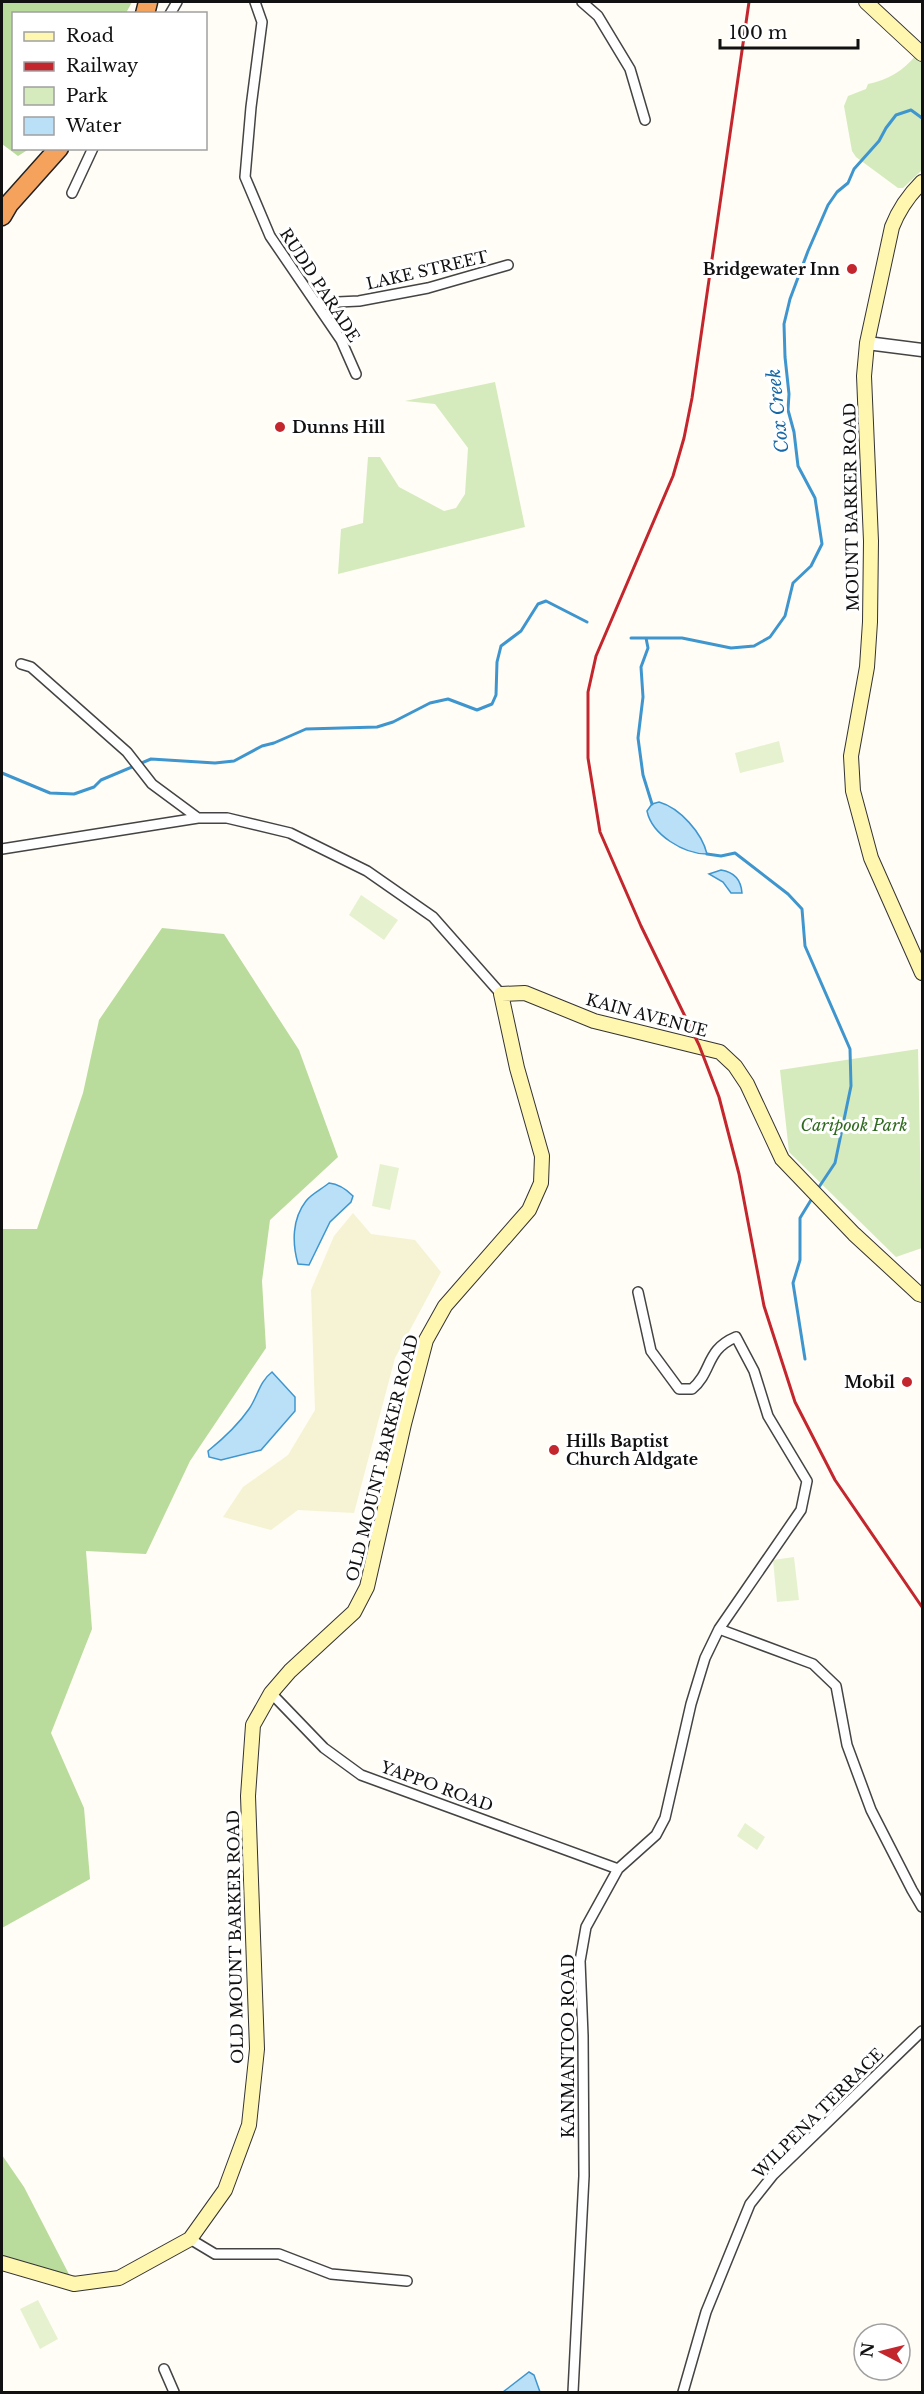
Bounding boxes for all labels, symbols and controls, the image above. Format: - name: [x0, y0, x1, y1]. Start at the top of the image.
- legend: [12, 12, 207, 150]
- scale bar: [720, 12, 858, 50]
- text: 100 m: [729, 22, 787, 44]
- text: Road: [66, 25, 114, 47]
- text: Railway: [66, 55, 139, 77]
- text: Park: [66, 85, 108, 107]
- text: Water: [65, 115, 122, 137]
- street label: RUDD PARADE: [276, 224, 364, 346]
- street label: LAKE STREET: [364, 246, 490, 294]
- place label: Bridgewater Inn: [703, 259, 840, 279]
- marker: Bridgewater Inn: [845, 262, 859, 276]
- water label: Cox Creek: [763, 368, 793, 454]
- street label: MOUNT BARKER ROAD: [839, 403, 863, 611]
- place label: Dunns Hill: [292, 417, 386, 437]
- marker: Dunns Hill: [273, 420, 287, 434]
- street label: KAIN AVENUE: [584, 989, 710, 1041]
- park label: Caripook Park: [801, 1115, 907, 1135]
- street label: OLD MOUNT BARKER ROAD: [342, 1332, 422, 1584]
- place label: Mobil: [844, 1372, 895, 1392]
- marker: Mobil: [900, 1375, 914, 1389]
- place label: Hills Baptist Church Aldgate: [566, 1431, 698, 1469]
- marker: Hills Baptist Church Aldgate: [547, 1443, 561, 1457]
- street label: YAPPO ROAD: [377, 1756, 496, 1816]
- street label: OLD MOUNT BARKER ROAD: [223, 1810, 247, 2064]
- street label: KANMANTOO ROAD: [558, 1954, 578, 2138]
- street label: WILPENA TERRACE: [748, 2044, 887, 2183]
- north arrow: [852, 2322, 912, 2382]
- text: N: [856, 2341, 878, 2359]

